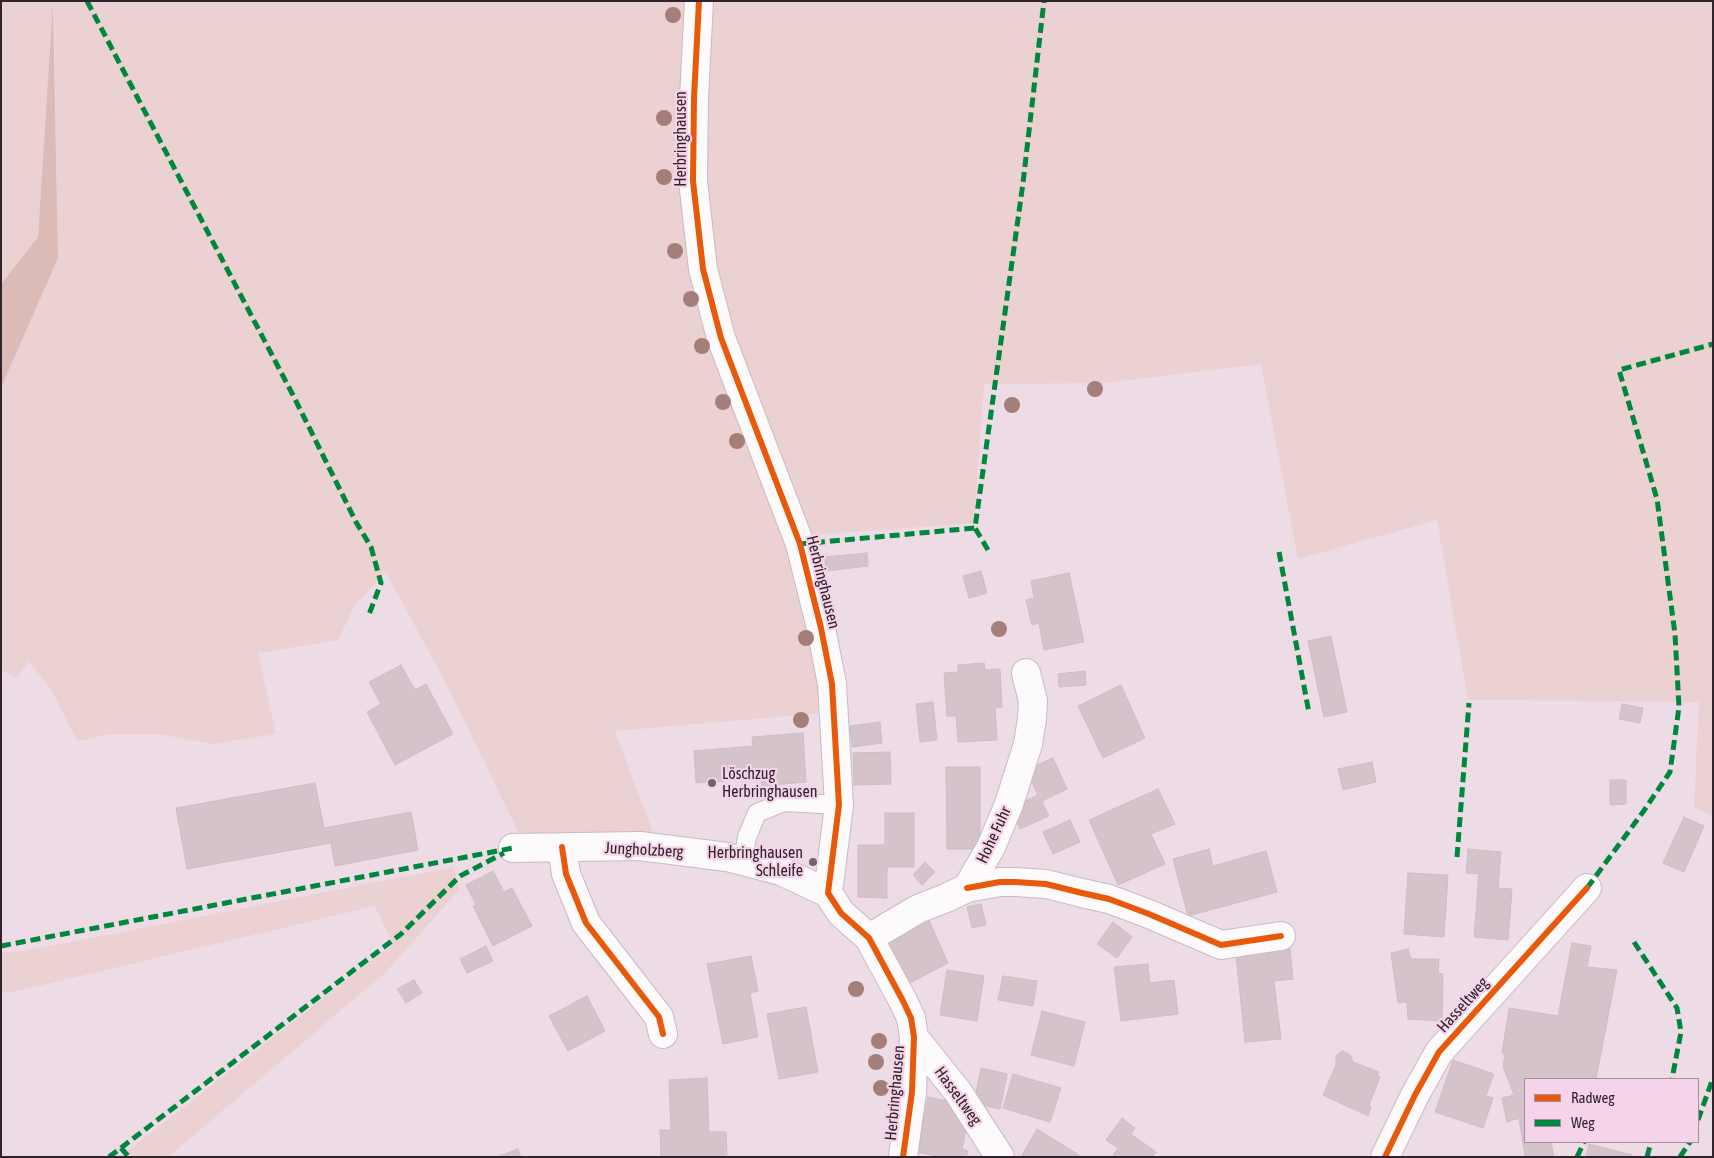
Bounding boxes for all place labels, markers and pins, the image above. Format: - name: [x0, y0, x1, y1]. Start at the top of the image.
- place label: Löschzug Herbringhausen: [722, 764, 818, 802]
- marker: Löschzug Herbringhausen: [706, 777, 718, 789]
- place label: Herbringhausen Schleife: [707, 843, 803, 881]
- marker: Herbringhausen Schleife: [807, 856, 819, 868]

